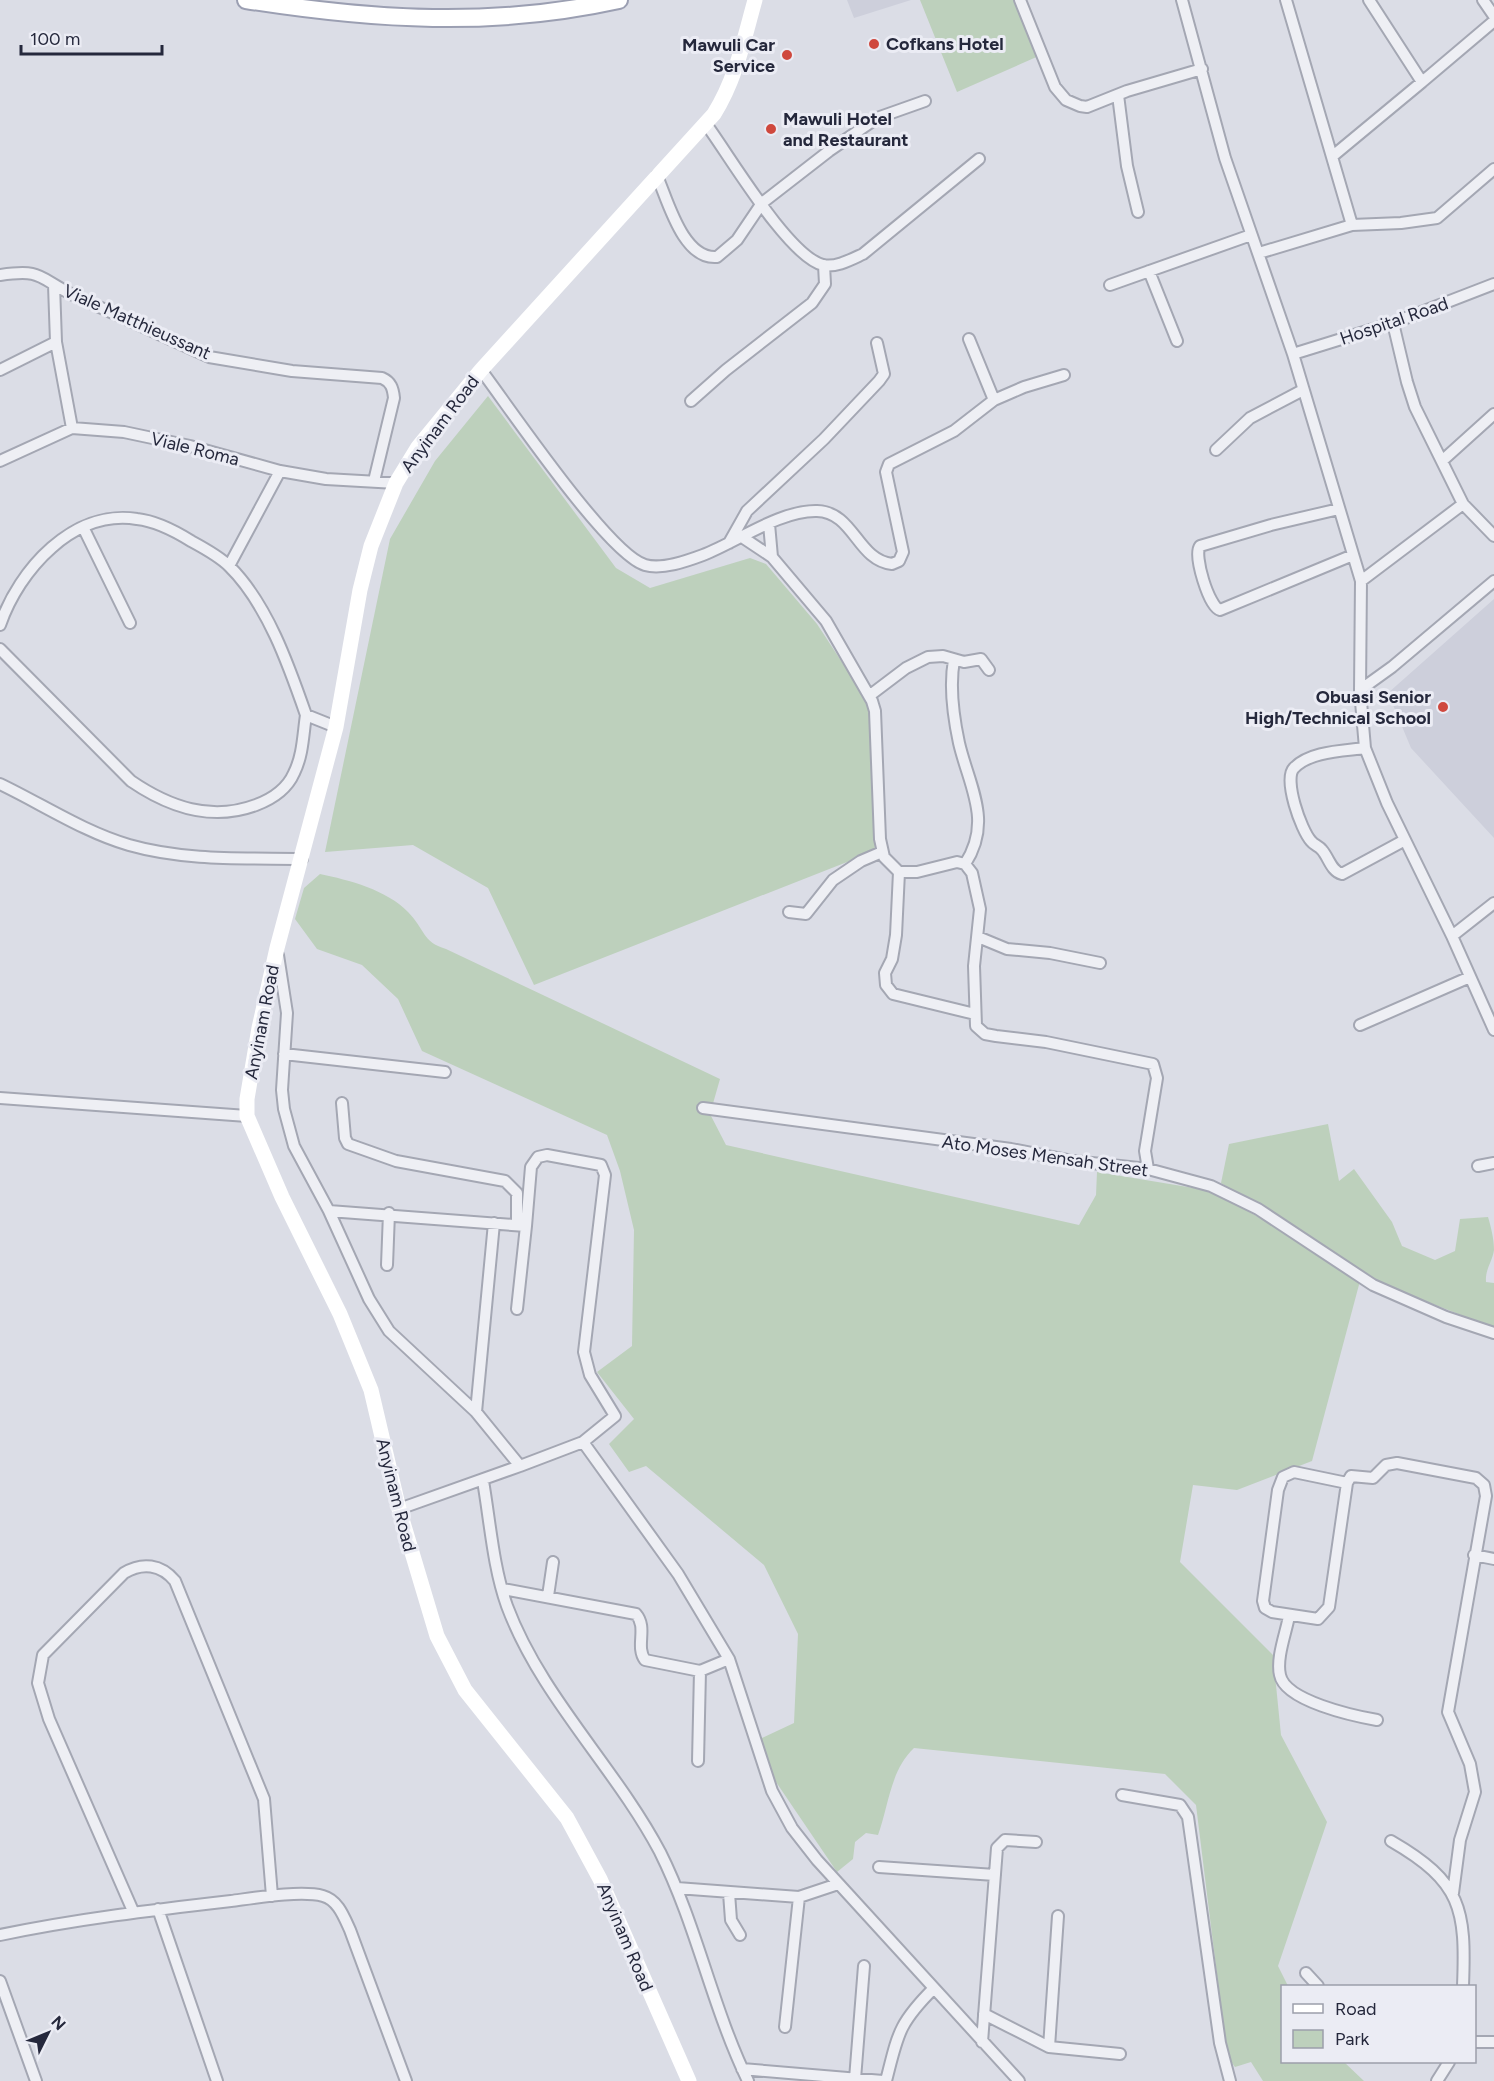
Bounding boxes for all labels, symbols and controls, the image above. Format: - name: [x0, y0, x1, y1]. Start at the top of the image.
- scale bar: [21, 18, 162, 56]
- text: 100 m: [30, 28, 80, 50]
- place label: Cofkans Hotel: [886, 33, 1004, 55]
- place label: Mawuli Car Service: [682, 34, 775, 77]
- marker: Cofkans Hotel: [867, 37, 881, 51]
- marker: Mawuli Car Service: [780, 48, 794, 62]
- place label: Mawuli Hotel and Restaurant: [783, 108, 909, 151]
- marker: Mawuli Hotel and Restaurant: [764, 122, 778, 136]
- street label: Viale Matthieussant: [60, 280, 214, 364]
- street label: Hospital Road: [1337, 292, 1451, 350]
- street label: Anyinam Road: [396, 371, 484, 477]
- street label: Viale Roma: [149, 427, 241, 471]
- place label: Obuasi Senior High/Technical School: [1245, 686, 1431, 729]
- marker: Obuasi Senior High/Technical School: [1436, 700, 1450, 714]
- street label: Anyinam Road: [240, 963, 284, 1081]
- street label: Ato Moses Mensah Street: [940, 1131, 1150, 1181]
- street label: Anyinam Road: [371, 1436, 421, 1554]
- street label: Anyinam Road: [592, 1879, 658, 1995]
- legend: [1281, 1985, 1476, 2063]
- text: Road: [1335, 1998, 1376, 2020]
- north arrow: [18, 2003, 78, 2063]
- text: N: [47, 2012, 70, 2034]
- text: Park: [1335, 2028, 1370, 2050]

